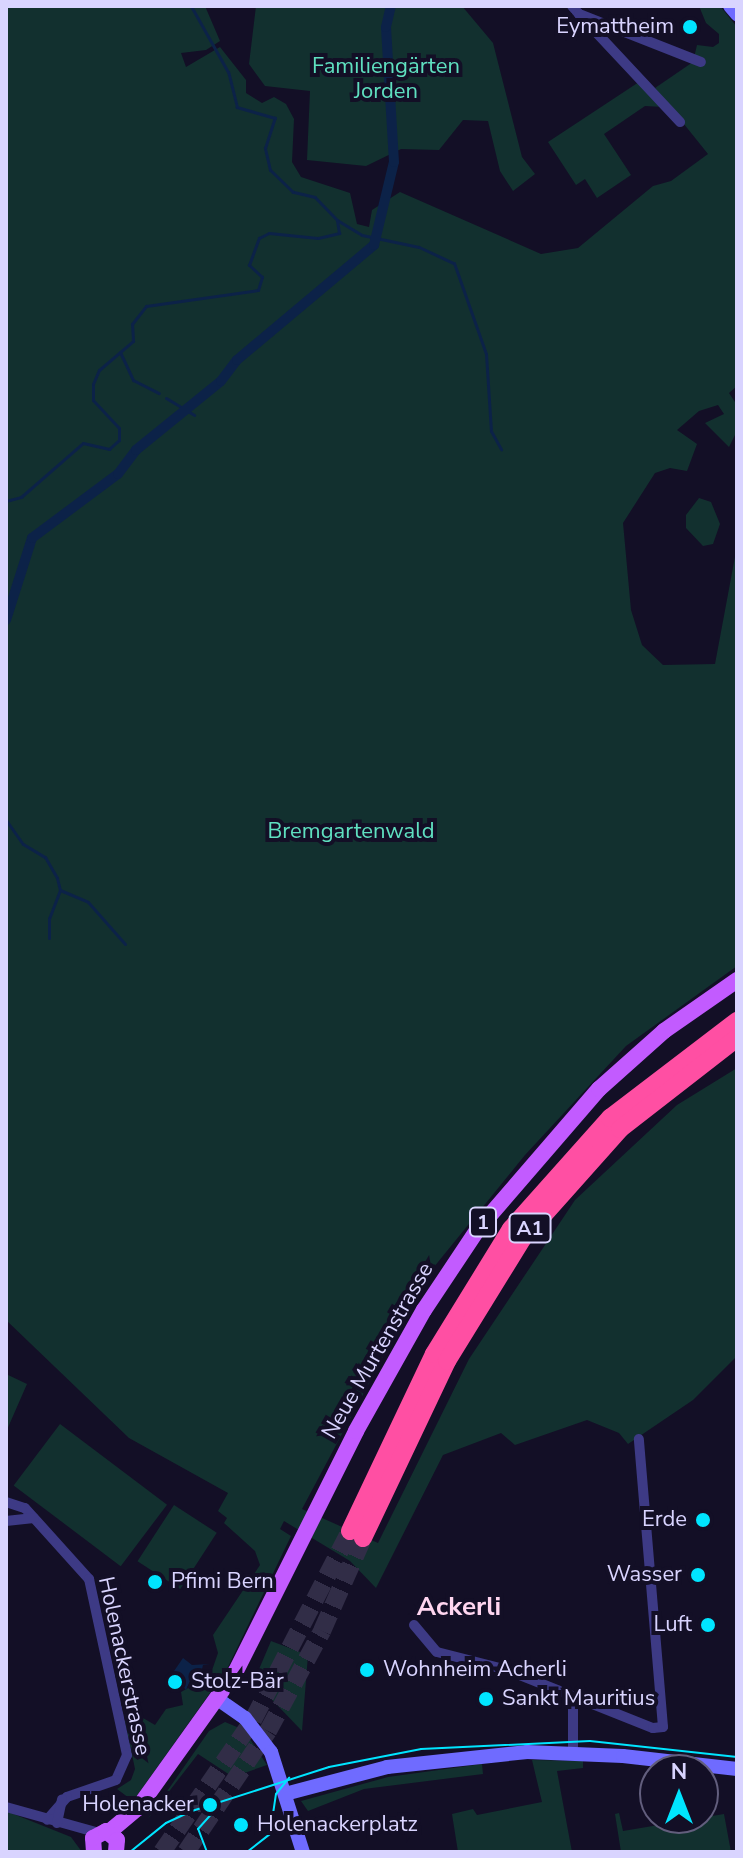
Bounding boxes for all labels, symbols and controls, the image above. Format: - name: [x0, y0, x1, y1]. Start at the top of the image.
- place label: Eymattheim: [556, 14, 674, 40]
- marker: Eymattheim: [681, 18, 699, 36]
- park label: Familiengärten Jorden: [312, 53, 460, 104]
- park label: Bremgartenwald: [267, 819, 435, 845]
- road number: 1: [469, 1206, 497, 1238]
- road number: A1: [508, 1212, 552, 1244]
- street label: Neue Murtenstrasse: [317, 1258, 439, 1444]
- place label: Erde: [642, 1507, 687, 1533]
- marker: Erde: [694, 1511, 712, 1529]
- place label: Wasser: [607, 1562, 682, 1588]
- marker: Wasser: [689, 1566, 707, 1584]
- place label: Pfimi Bern: [171, 1569, 274, 1595]
- marker: Pfimi Bern: [146, 1573, 164, 1591]
- street label: Holenackerstrasse: [92, 1574, 156, 1758]
- district label: Ackerli: [417, 1591, 501, 1623]
- place label: Luft: [653, 1612, 692, 1638]
- marker: Luft: [699, 1616, 717, 1634]
- place label: Wohnheim Acherli: [383, 1657, 567, 1683]
- marker: Wohnheim Acherli: [358, 1661, 376, 1679]
- place label: Stolz-Bär: [191, 1669, 284, 1695]
- marker: Stolz-Bär: [166, 1673, 184, 1691]
- place label: Sankt Mauritius: [502, 1686, 655, 1712]
- marker: Sankt Mauritius: [477, 1690, 495, 1708]
- north arrow: [639, 1754, 719, 1834]
- text: N: [671, 1757, 687, 1787]
- place label: Holenacker: [82, 1792, 194, 1818]
- marker: Holenacker: [201, 1796, 219, 1814]
- place label: Holenackerplatz: [257, 1812, 418, 1838]
- marker: Holenackerplatz: [232, 1816, 250, 1834]

